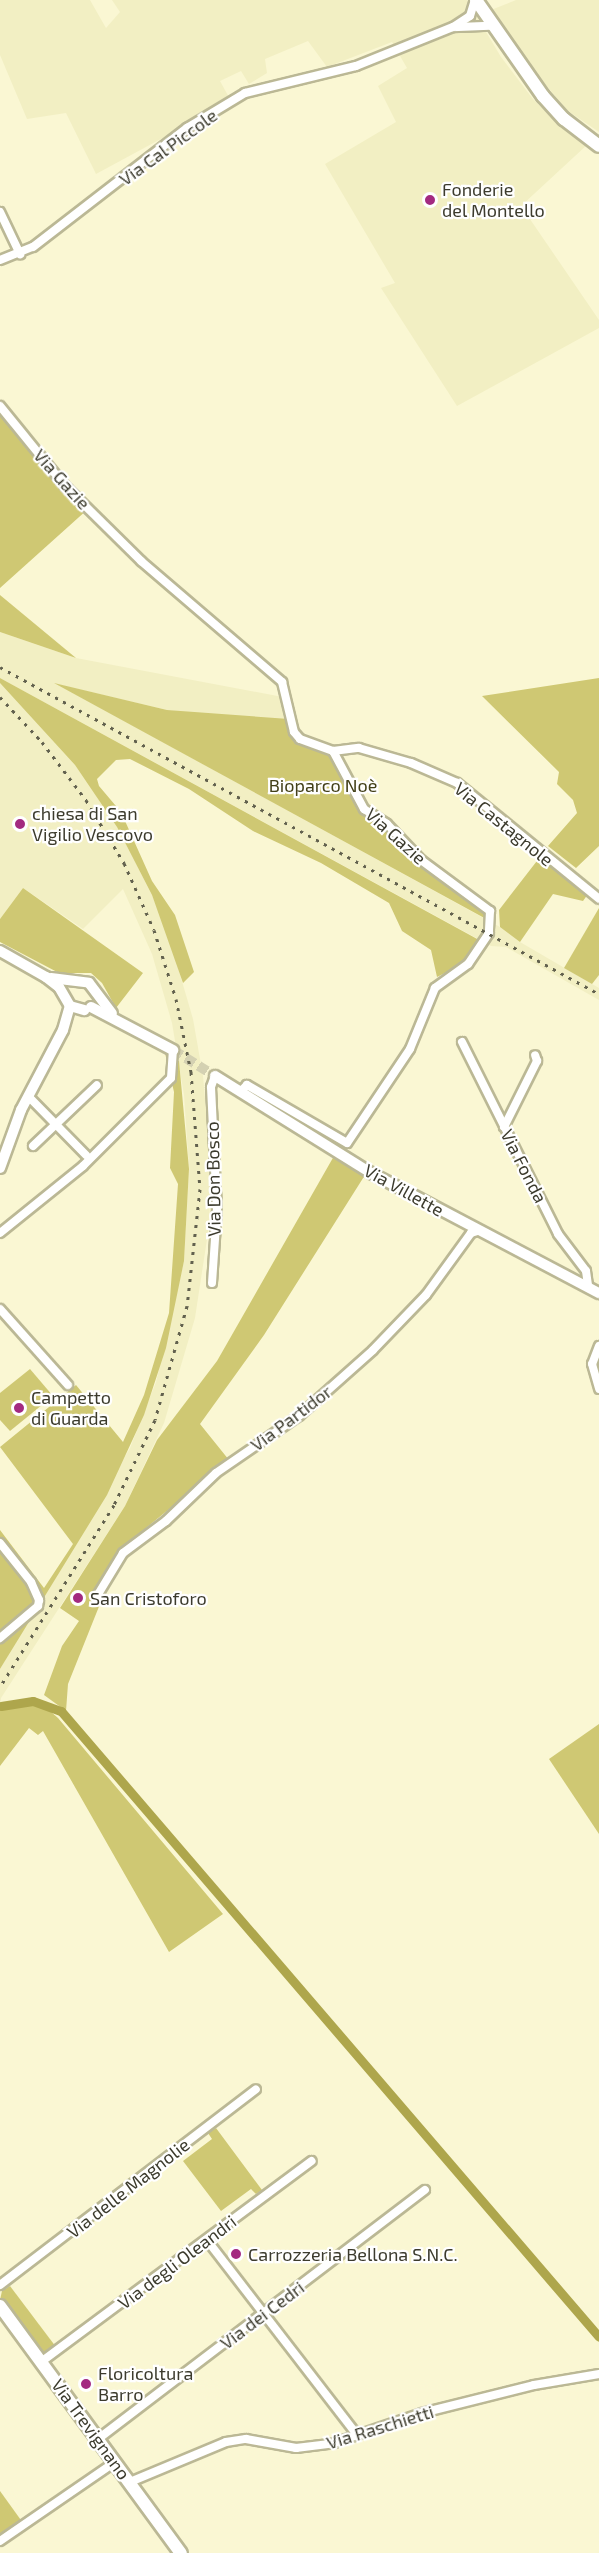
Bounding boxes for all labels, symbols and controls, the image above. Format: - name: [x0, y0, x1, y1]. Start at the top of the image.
- street label: Via Cal Piccole: [115, 104, 221, 190]
- place label: Fonderie del Montello: [442, 179, 545, 222]
- marker: Fonderie del Montello: [423, 193, 437, 207]
- street label: Via Gazie: [29, 444, 95, 514]
- park label: Bioparco Noè: [269, 774, 377, 796]
- street label: Via Castagnole: [450, 778, 558, 870]
- place label: chiesa di San Vigilio Vescovo: [32, 803, 153, 846]
- street label: Via Gazie: [361, 803, 431, 869]
- marker: chiesa di San Vigilio Vescovo: [13, 817, 27, 831]
- street label: Via Don Bosco: [201, 1121, 225, 1237]
- street label: Via Fonda: [496, 1126, 552, 1206]
- street label: Via Villette: [360, 1159, 448, 1221]
- street label: Via Partidor: [246, 1380, 336, 1456]
- place label: Campetto di Guarda: [31, 1387, 111, 1430]
- marker: Campetto di Guarda: [12, 1401, 26, 1415]
- place label: San Cristoforo: [90, 1587, 207, 1609]
- marker: San Cristoforo: [71, 1591, 85, 1605]
- street label: Via delle Magnolie: [62, 2133, 194, 2243]
- street label: Via degli Oleandri: [114, 2210, 240, 2314]
- place label: Carrozzeria Bellona S.N.C.: [248, 2243, 458, 2265]
- marker: Carrozzeria Bellona S.N.C.: [229, 2247, 243, 2261]
- street label: Via dei Cedri: [216, 2276, 308, 2354]
- place label: Floricoltura Barro: [98, 2363, 193, 2406]
- street label: Via Trevignano: [47, 2374, 135, 2484]
- marker: Floricoltura Barro: [79, 2377, 93, 2391]
- street label: Via Raschietti: [324, 2400, 436, 2454]

